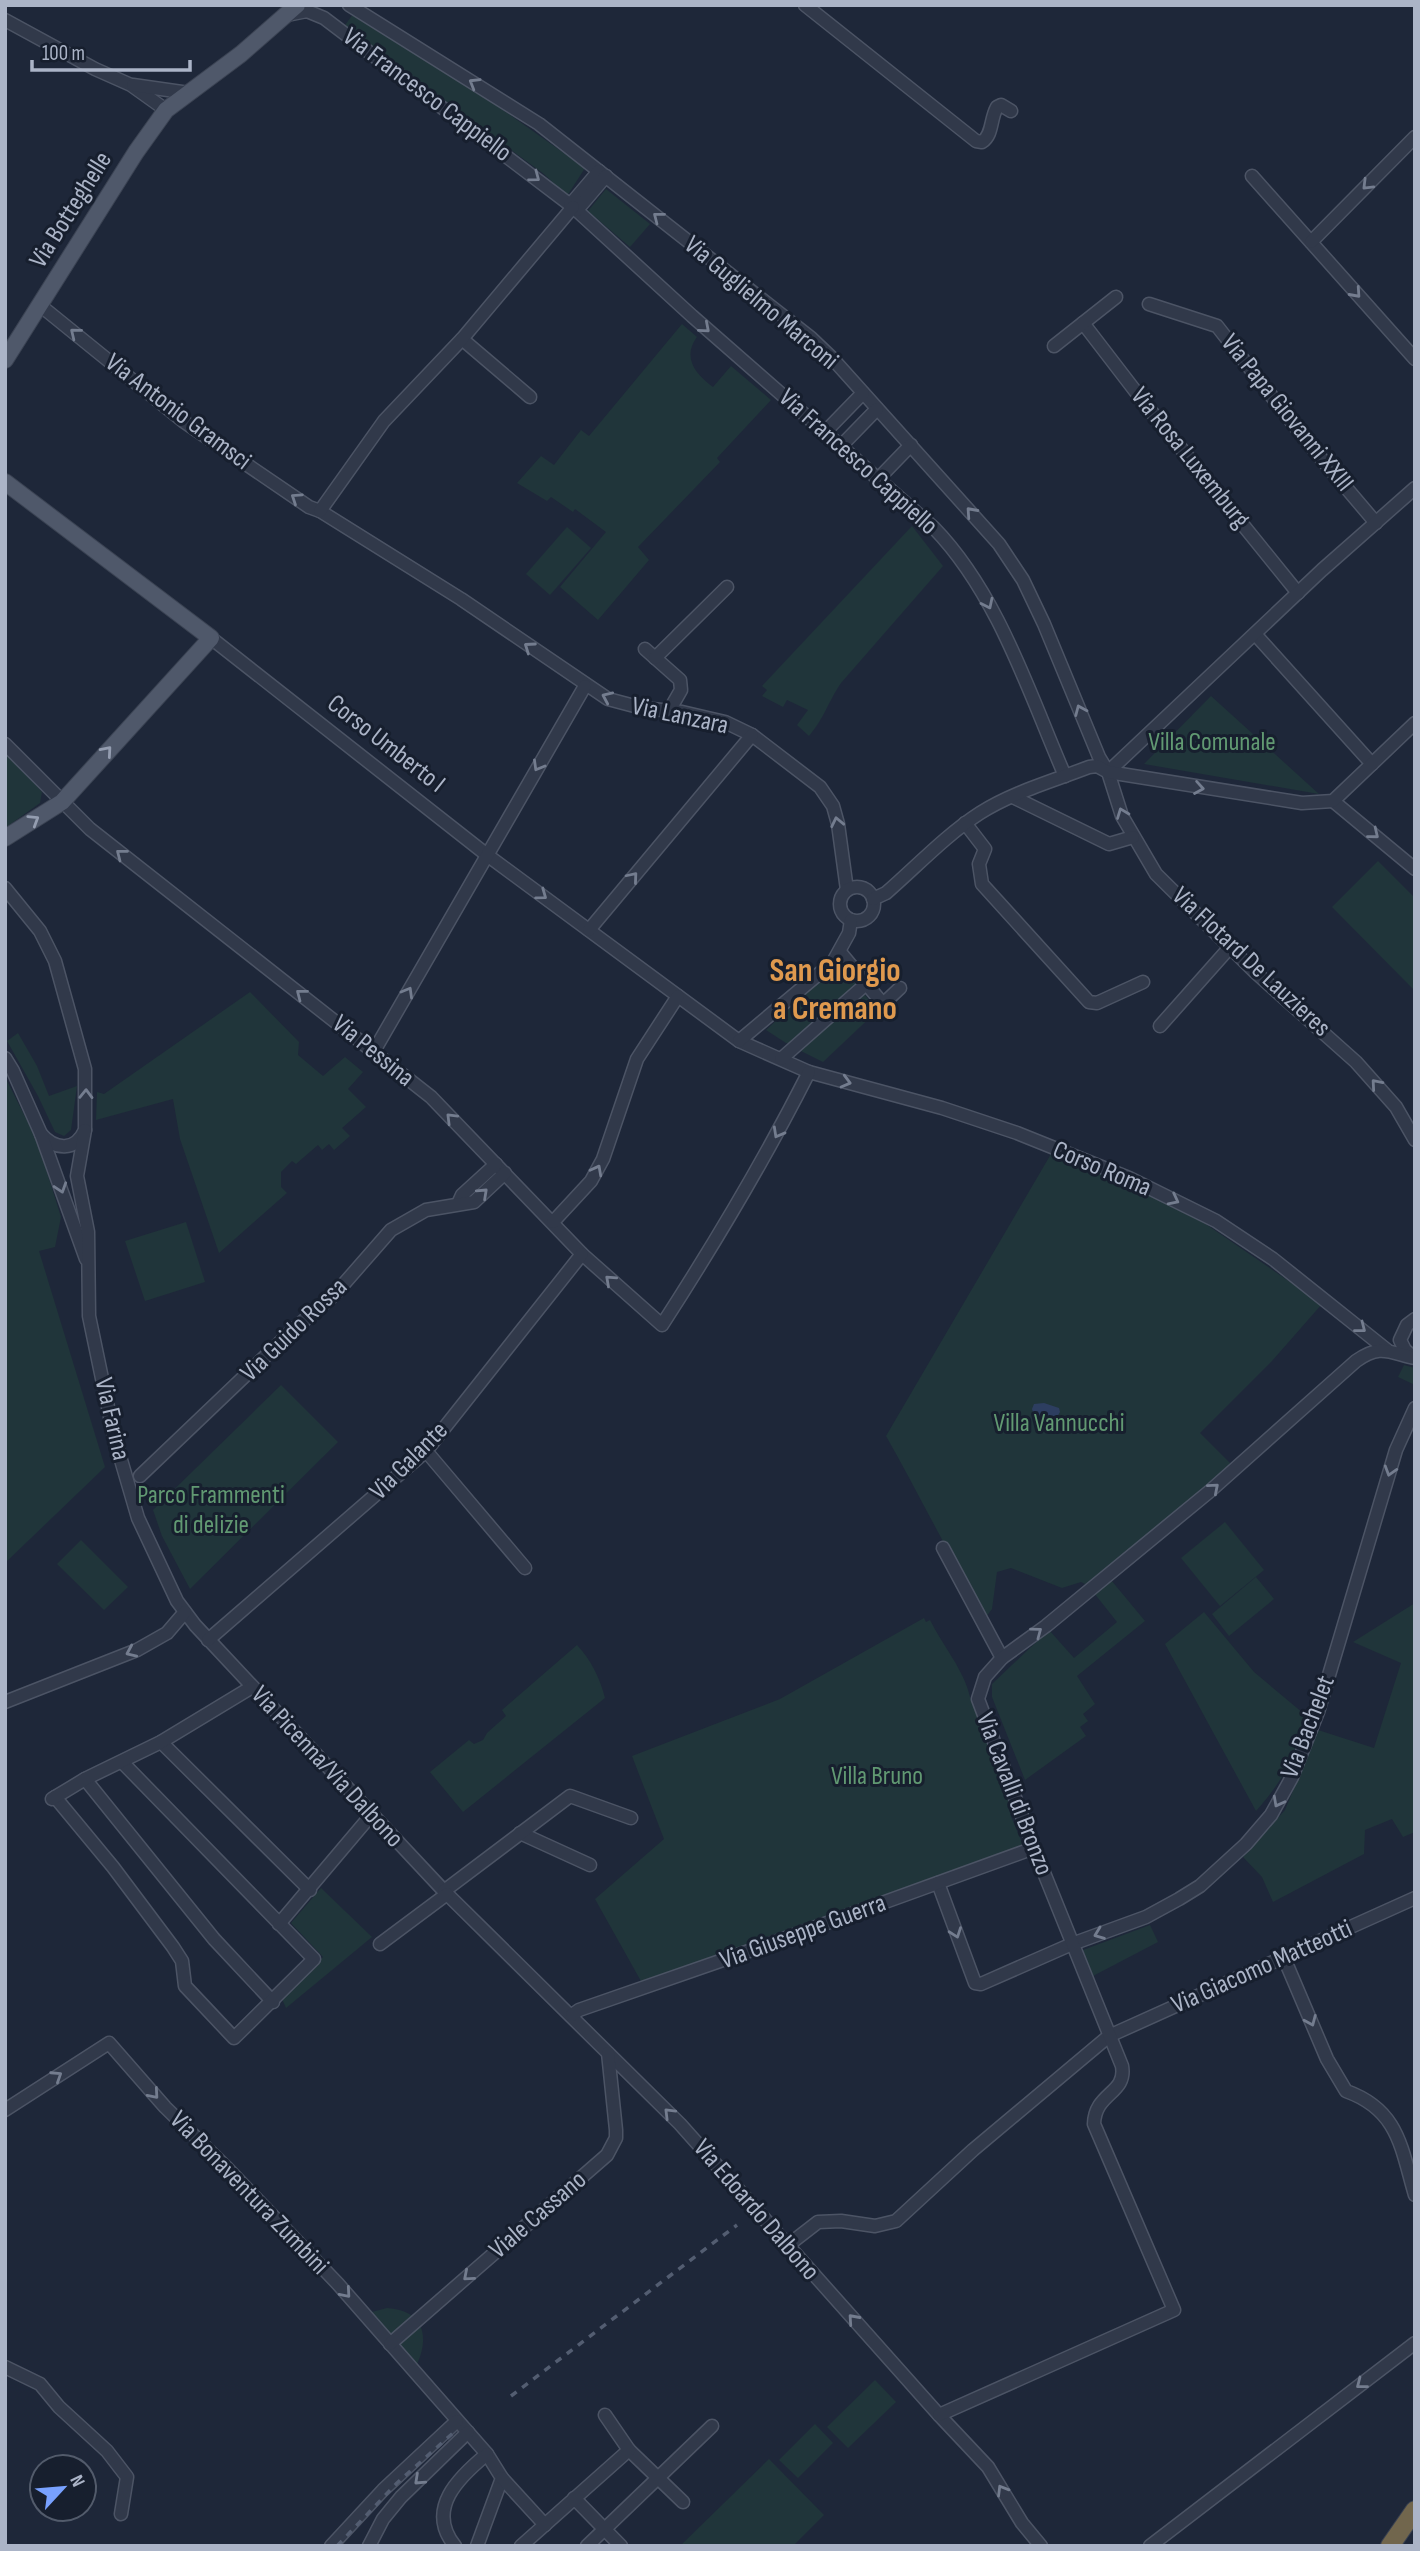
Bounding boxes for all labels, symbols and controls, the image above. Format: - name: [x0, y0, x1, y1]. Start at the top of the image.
- street label: Via Francesco Cappiello: [336, 21, 518, 169]
- scale bar: [32, 28, 189, 72]
- text: 100 m: [42, 41, 85, 66]
- one-way arrow: [469, 78, 482, 91]
- street label: Via Botteghelle: [23, 146, 119, 274]
- one-way arrow: [527, 169, 540, 182]
- one-way arrow: [1362, 177, 1375, 190]
- one-way arrow: [653, 213, 665, 226]
- street label: Via Guglielmo Marconi: [678, 230, 844, 376]
- one-way arrow: [1348, 285, 1360, 298]
- one-way arrow: [697, 320, 710, 332]
- street label: Via Papa Giovanni XXIII: [1214, 328, 1360, 498]
- one-way arrow: [70, 329, 83, 341]
- street label: Via Antonio Gramsci: [99, 347, 257, 477]
- street label: Via Rosa Luxemburg: [1124, 381, 1256, 535]
- street label: Via Francesco Cappiello: [772, 382, 944, 542]
- one-way arrow: [291, 494, 304, 506]
- one-way arrow: [967, 508, 979, 521]
- one-way arrow: [980, 597, 994, 609]
- one-way arrow: [524, 643, 537, 655]
- street label: Corso Umberto I: [321, 688, 451, 800]
- one-way arrow: [602, 691, 614, 705]
- street label: Via Lanzara: [629, 691, 731, 741]
- one-way arrow: [1074, 705, 1088, 717]
- park label: Villa Comunale: [1148, 727, 1276, 758]
- one-way arrow: [99, 746, 111, 759]
- one-way arrow: [534, 758, 547, 771]
- one-way arrow: [1193, 779, 1205, 794]
- one-way arrow: [1116, 808, 1130, 820]
- one-way arrow: [26, 815, 39, 828]
- one-way arrow: [831, 816, 845, 828]
- one-way arrow: [1367, 826, 1379, 839]
- one-way arrow: [117, 850, 129, 863]
- one-way arrow: [624, 873, 637, 885]
- street label: Via Flotard De Lauzieres: [1165, 881, 1337, 1043]
- one-way arrow: [534, 887, 547, 899]
- district label: San Giorgio a Cremano: [769, 951, 901, 1029]
- one-way arrow: [400, 986, 413, 999]
- one-way arrow: [296, 990, 308, 1003]
- street label: Via Pessina: [326, 1009, 420, 1093]
- one-way arrow: [839, 1074, 851, 1088]
- one-way arrow: [1372, 1079, 1384, 1092]
- one-way arrow: [78, 1088, 94, 1099]
- one-way arrow: [446, 1113, 459, 1126]
- one-way arrow: [773, 1125, 786, 1138]
- street label: Corso Roma: [1048, 1134, 1156, 1204]
- one-way arrow: [589, 1165, 602, 1177]
- one-way arrow: [53, 1182, 68, 1194]
- one-way arrow: [475, 1189, 488, 1202]
- one-way arrow: [1167, 1192, 1179, 1206]
- street label: Via Guido Rossa: [234, 1272, 354, 1388]
- one-way arrow: [605, 1275, 618, 1288]
- one-way arrow: [1354, 1320, 1366, 1333]
- street label: Via Farina: [88, 1375, 136, 1463]
- park label: Villa Vannucchi: [993, 1408, 1125, 1439]
- street label: Via Galante: [363, 1415, 455, 1507]
- one-way arrow: [1383, 1465, 1398, 1477]
- park label: Parco Frammenti di delizie: [137, 1480, 285, 1541]
- one-way arrow: [1205, 1484, 1218, 1496]
- one-way arrow: [1030, 1628, 1042, 1640]
- one-way arrow: [126, 1644, 138, 1658]
- street label: Via Bachelet: [1274, 1671, 1342, 1783]
- street label: Via Picenna/Via Dalbono: [244, 1680, 410, 1854]
- street label: Via Cavalli di Bronzo: [969, 1708, 1059, 1880]
- park label: Villa Bruno: [831, 1761, 923, 1792]
- one-way arrow: [1273, 1795, 1286, 1807]
- street label: Via Giuseppe Guerra: [716, 1888, 890, 1976]
- street label: Via Giacomo Matteotti: [1167, 1913, 1357, 2021]
- one-way arrow: [1094, 1926, 1106, 1940]
- one-way arrow: [948, 1927, 962, 1939]
- one-way arrow: [1303, 2013, 1317, 2026]
- one-way arrow: [50, 2072, 63, 2085]
- one-way arrow: [146, 2086, 158, 2099]
- street label: Via Bonaventura Zumbini: [163, 2105, 335, 2281]
- one-way arrow: [664, 2108, 677, 2121]
- street label: Via Edoardo Dalbono: [686, 2133, 826, 2287]
- street label: Viale Cassano: [483, 2164, 593, 2266]
- one-way arrow: [463, 2268, 476, 2280]
- one-way arrow: [338, 2285, 350, 2298]
- one-way arrow: [849, 2314, 861, 2327]
- one-way arrow: [1356, 2376, 1368, 2389]
- north arrow: [28, 2453, 98, 2523]
- text: N: [64, 2472, 89, 2491]
- one-way arrow: [414, 2472, 427, 2484]
- one-way arrow: [997, 2485, 1010, 2498]

